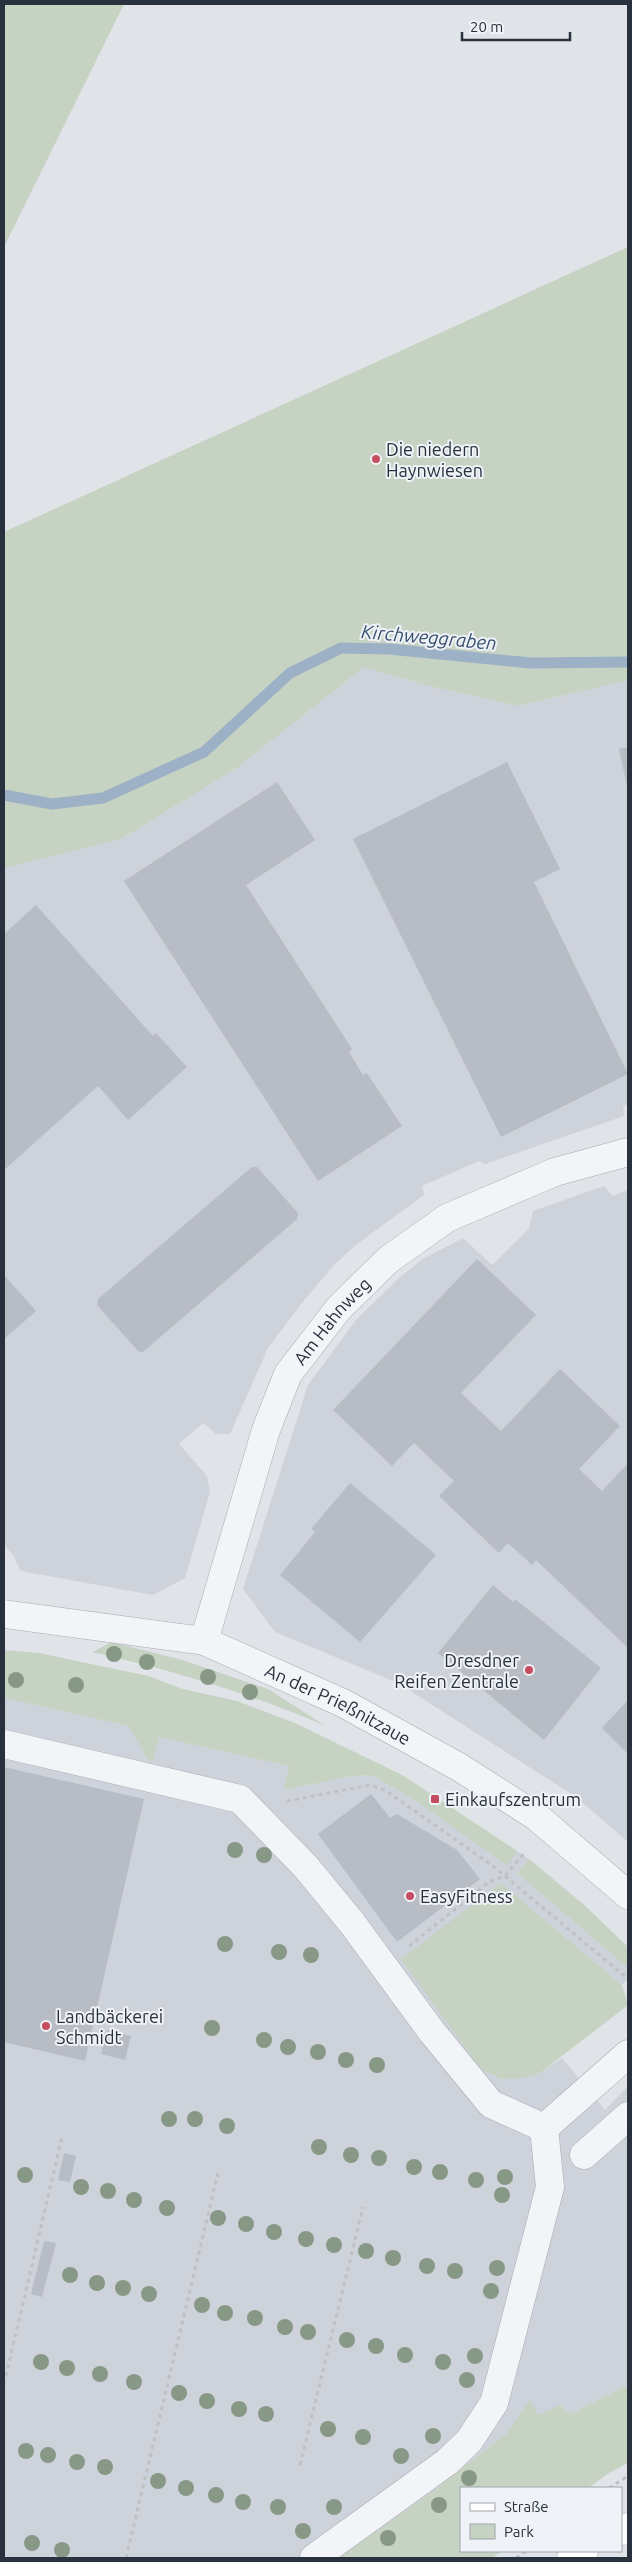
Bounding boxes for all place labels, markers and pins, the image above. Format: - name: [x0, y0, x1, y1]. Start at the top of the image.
- place label: Die niedern Haynwiesen: [386, 439, 483, 480]
- marker: Die niedern Haynwiesen: [370, 453, 382, 465]
- place label: Dresdner Reifen Zentrale: [394, 1650, 519, 1691]
- marker: Dresdner Reifen Zentrale: [523, 1664, 535, 1676]
- place label: Einkaufszentrum: [445, 1789, 581, 1809]
- marker: Einkaufszentrum: [429, 1793, 441, 1805]
- place label: EasyFitness: [420, 1886, 513, 1906]
- marker: EasyFitness: [404, 1890, 416, 1902]
- place label: Landbäckerei Schmidt: [56, 2006, 163, 2047]
- marker: Landbäckerei Schmidt: [40, 2020, 52, 2032]

